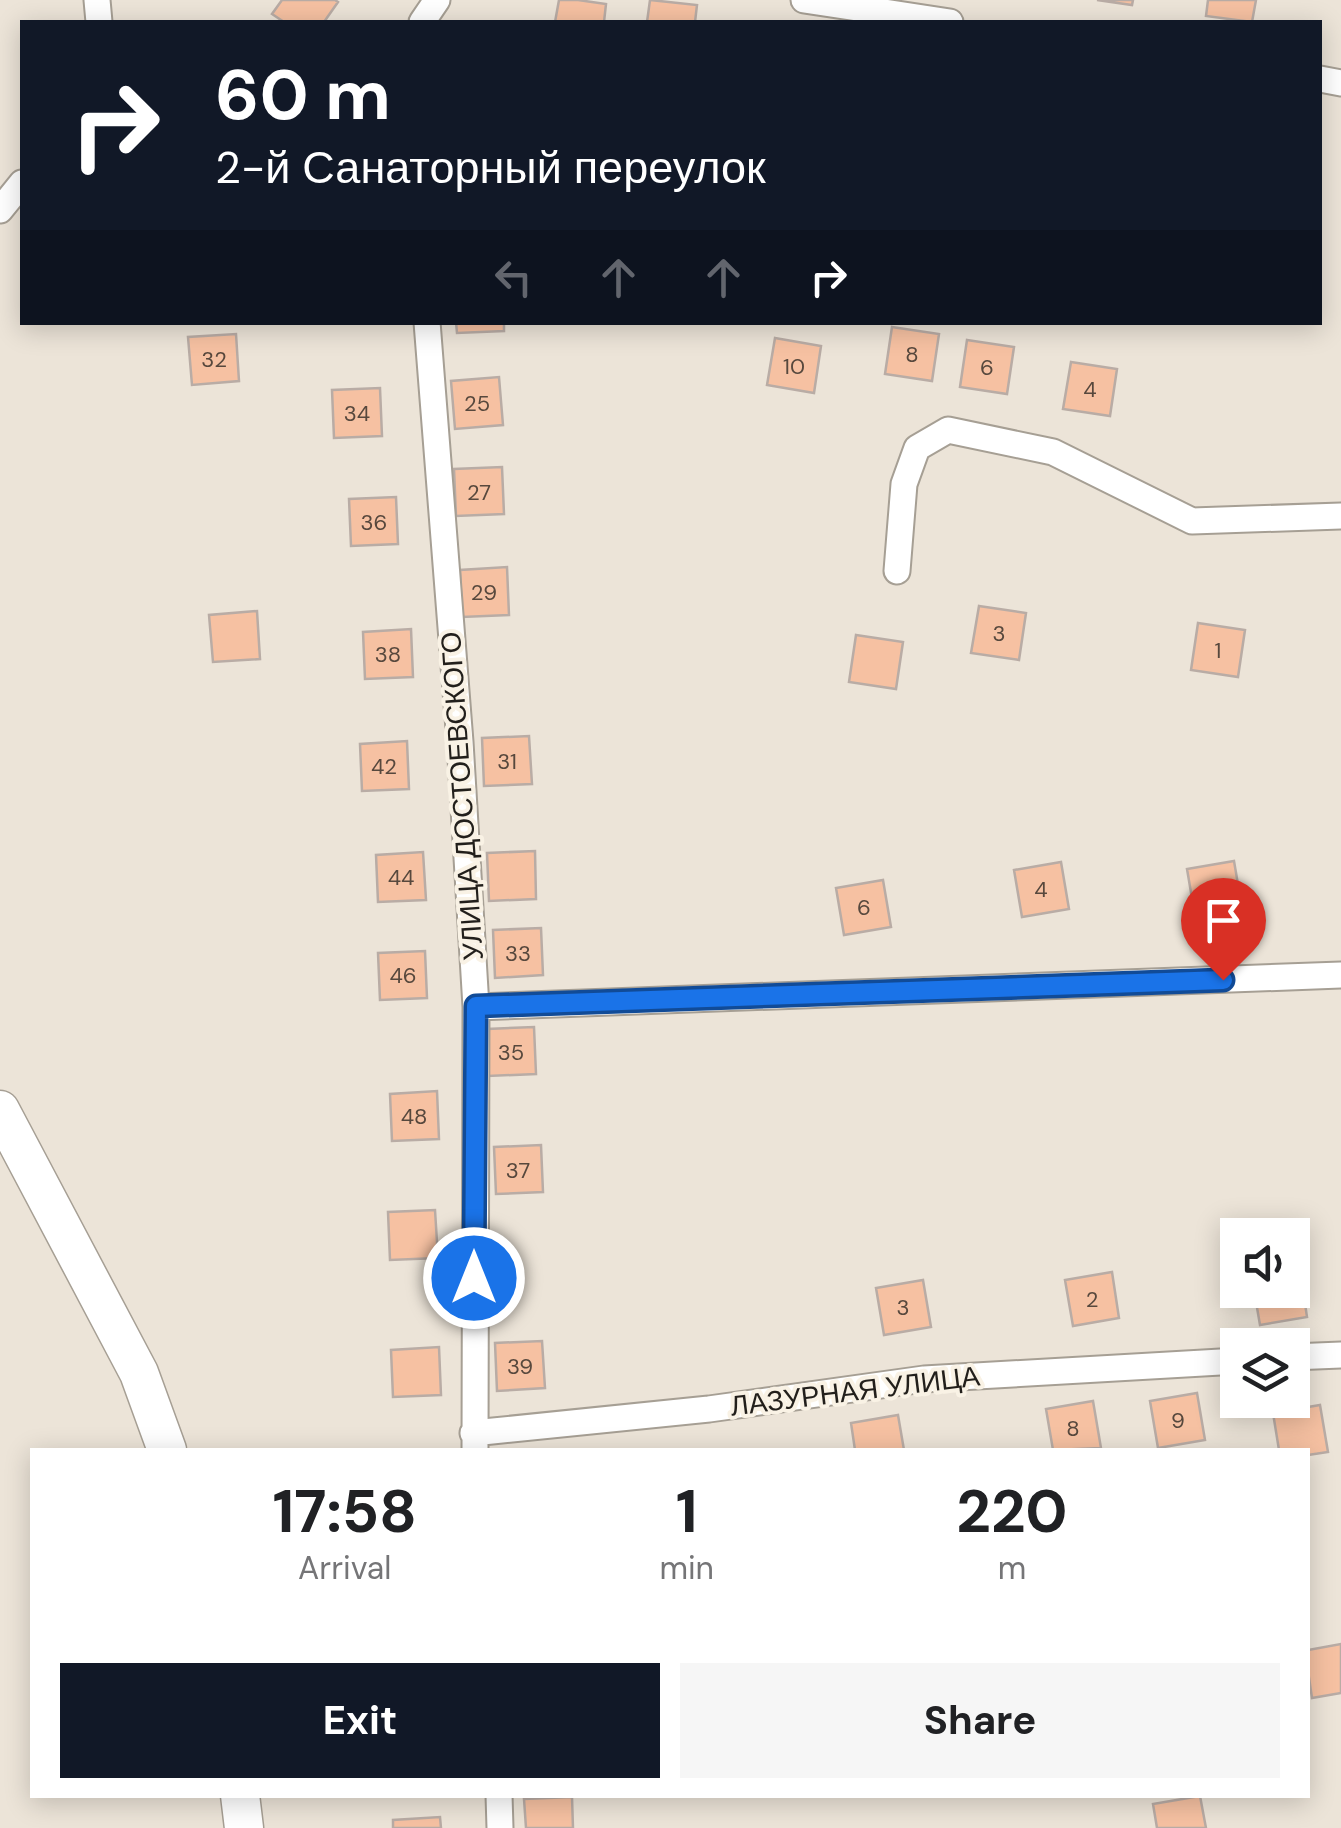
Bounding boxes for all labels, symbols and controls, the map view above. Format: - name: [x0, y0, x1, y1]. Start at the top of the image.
- text: 60 m: [215, 50, 391, 141]
- icon: right: [50, 60, 180, 190]
- text: 2-й Санаторный переулок: [215, 138, 766, 197]
- icon: left: [486, 250, 541, 305]
- icon: ahead: [591, 250, 646, 305]
- icon: ahead: [696, 250, 751, 305]
- icon: right: [801, 250, 856, 305]
- house number: 8: [905, 340, 919, 369]
- house number: 32: [201, 345, 227, 374]
- house number: 10: [783, 352, 805, 381]
- house number: 6: [980, 353, 994, 382]
- house number: 4: [1083, 375, 1097, 404]
- house number: 25: [464, 389, 490, 418]
- house number: 34: [344, 399, 370, 428]
- house number: 27: [467, 478, 491, 507]
- house number: 36: [361, 508, 387, 537]
- house number: 29: [471, 578, 497, 607]
- house number: 3: [992, 619, 1006, 648]
- street label: УЛИЦА ДОСТОЕВСКОГО: [432, 630, 492, 962]
- house number: 1: [1215, 636, 1221, 665]
- house number: 38: [375, 640, 401, 669]
- house number: 31: [497, 747, 517, 776]
- house number: 42: [371, 752, 397, 781]
- house number: 44: [388, 863, 414, 892]
- house number: 4: [1034, 875, 1048, 904]
- pin: [1181, 878, 1266, 981]
- house number: 6: [857, 893, 871, 922]
- icon: arrive: [1196, 893, 1251, 948]
- house number: 33: [505, 939, 531, 968]
- house number: 46: [389, 961, 417, 990]
- house number: 35: [498, 1038, 524, 1067]
- house number: 48: [401, 1102, 427, 1131]
- house number: 37: [506, 1156, 530, 1185]
- map controls: [1220, 1218, 1310, 1418]
- button: sound: [1220, 1218, 1310, 1308]
- position arrow: [422, 1226, 526, 1330]
- house number: 2: [1086, 1285, 1098, 1314]
- house number: 3: [896, 1293, 910, 1322]
- button: layers: [1220, 1328, 1310, 1418]
- house number: 39: [507, 1352, 533, 1381]
- street label: ЛАЗУРНАЯ УЛИЦА: [728, 1357, 982, 1425]
- house number: 9: [1171, 1406, 1185, 1435]
- house number: 8: [1066, 1414, 1080, 1443]
- text: 17:58: [272, 1472, 417, 1551]
- text: 1: [676, 1472, 698, 1551]
- text: 220: [956, 1472, 1068, 1551]
- text: Arrival: [298, 1547, 391, 1589]
- text: min: [659, 1547, 714, 1589]
- text: m: [998, 1547, 1026, 1589]
- button: Exit: [60, 1663, 660, 1778]
- button: Share: [680, 1663, 1280, 1778]

